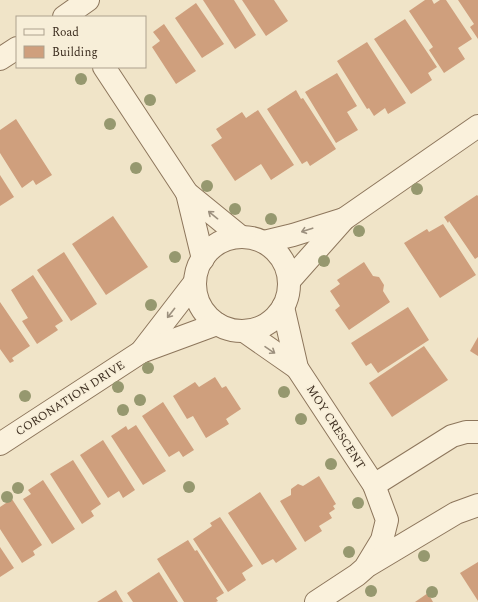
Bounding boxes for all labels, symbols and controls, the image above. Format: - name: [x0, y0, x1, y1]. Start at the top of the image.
- legend: [16, 16, 146, 68]
- text: Road: [52, 23, 79, 42]
- text: Building: [52, 43, 98, 62]
- one-way arrow: [208, 211, 219, 220]
- one-way arrow: [301, 227, 313, 235]
- one-way arrow: [167, 307, 175, 318]
- one-way arrow: [265, 346, 276, 354]
- street label: CORONATION DRIVE: [12, 356, 129, 441]
- street label: MOY CRESCENT: [301, 381, 370, 473]

